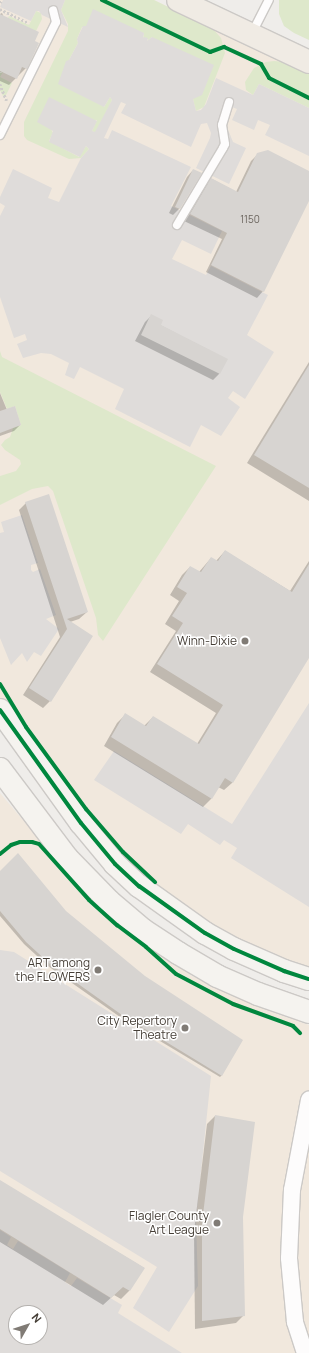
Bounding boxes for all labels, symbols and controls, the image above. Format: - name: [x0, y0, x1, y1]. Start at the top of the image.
- house number: 1150: [240, 214, 260, 226]
- place label: Winn-Dixie: [177, 634, 237, 648]
- marker: Winn-Dixie: [240, 636, 250, 646]
- place label: ART among the FLOWERS: [15, 956, 90, 984]
- marker: ART among the FLOWERS: [93, 965, 103, 975]
- place label: City Repertory Theatre: [97, 1014, 177, 1042]
- marker: City Repertory Theatre: [180, 1023, 190, 1033]
- place label: Flagler County Art League: [129, 1209, 209, 1237]
- marker: Flagler County Art League: [212, 1218, 222, 1228]
- north arrow: [8, 1305, 48, 1345]
- text: N: [29, 1310, 45, 1326]

